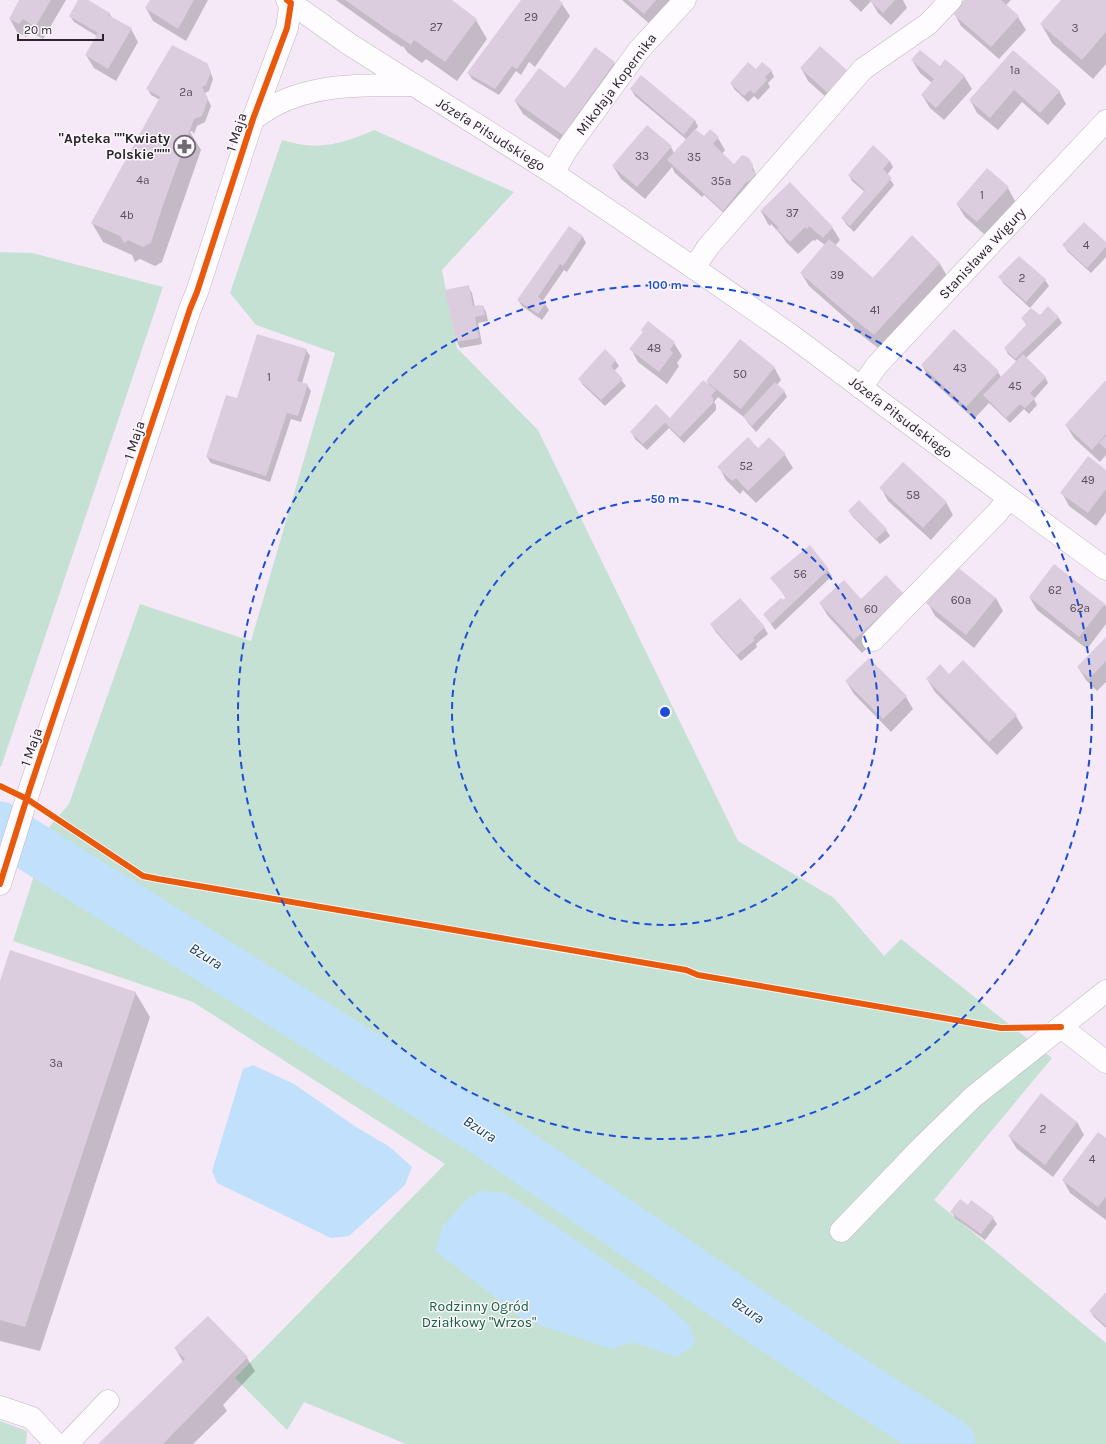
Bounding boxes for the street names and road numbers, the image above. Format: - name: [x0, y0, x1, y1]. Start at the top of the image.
- street label: Mikołaja Kopernika: [572, 30, 660, 139]
- street label: Józefa Piłsudskiego: [433, 94, 548, 175]
- street label: 1 Maja: [222, 111, 251, 154]
- street label: Stanisława Wigury: [936, 204, 1029, 303]
- street label: Józefa Piłsudskiego: [846, 373, 956, 462]
- street label: 1 Maja: [120, 419, 149, 462]
- street label: 1 Maja: [17, 726, 46, 769]

